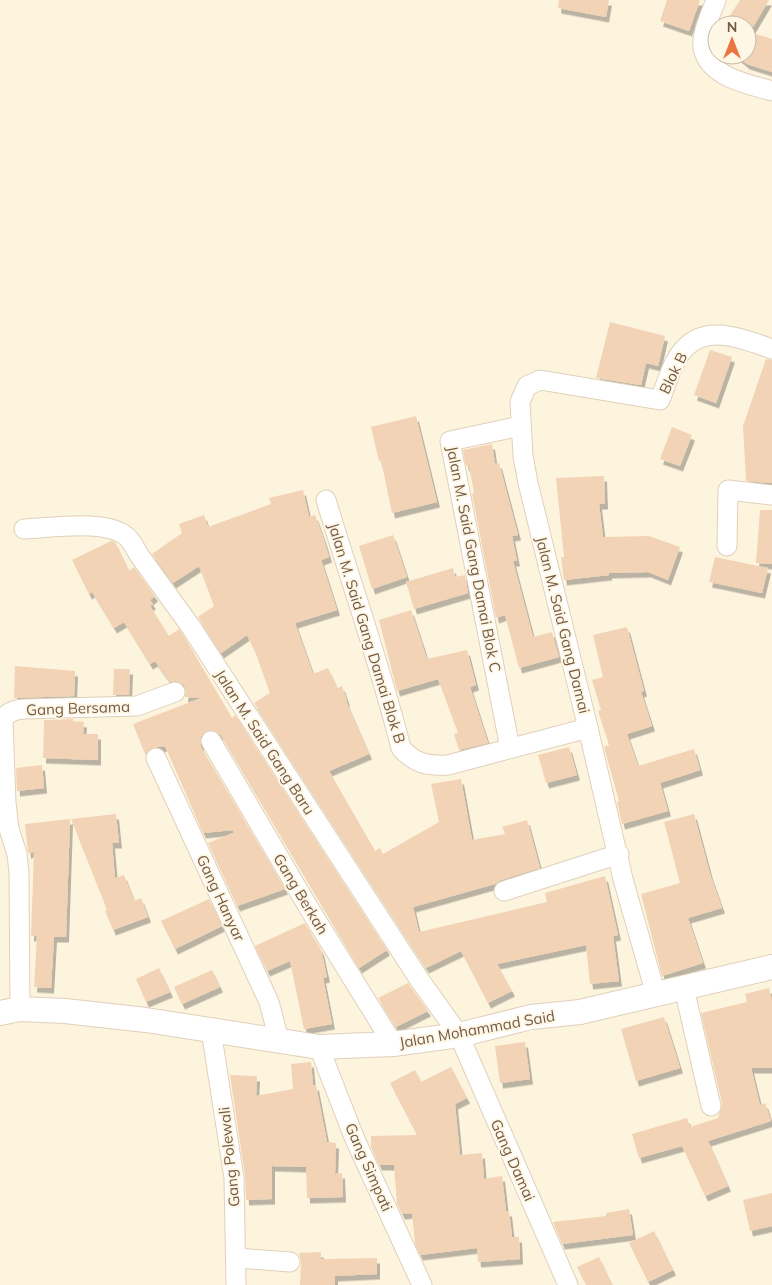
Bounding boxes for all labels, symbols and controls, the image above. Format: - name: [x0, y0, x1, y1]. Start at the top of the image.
- north arrow: [707, 15, 757, 65]
- text: N: [727, 18, 737, 36]
- street label: Blok B: [655, 349, 691, 397]
- street label: Jalan M. Said Gang Damai Blok C: [443, 444, 505, 674]
- street label: Jalan M. Said Gang Damai Blok B: [324, 520, 410, 746]
- street label: Jalan M. Said Gang Damai: [532, 534, 594, 716]
- street label: Jalan M. Said Gang Baru: [211, 666, 319, 818]
- street label: Gang Bersama: [26, 697, 130, 719]
- street label: Gang Berkah: [269, 850, 333, 938]
- street label: Gang Hanyar: [193, 852, 250, 945]
- street label: Jalan Mohammad Said: [398, 1006, 556, 1052]
- street label: Gang Polewali: [214, 1106, 244, 1208]
- street label: Gang Damai: [486, 1116, 540, 1204]
- street label: Gang Simpati: [341, 1120, 397, 1214]

